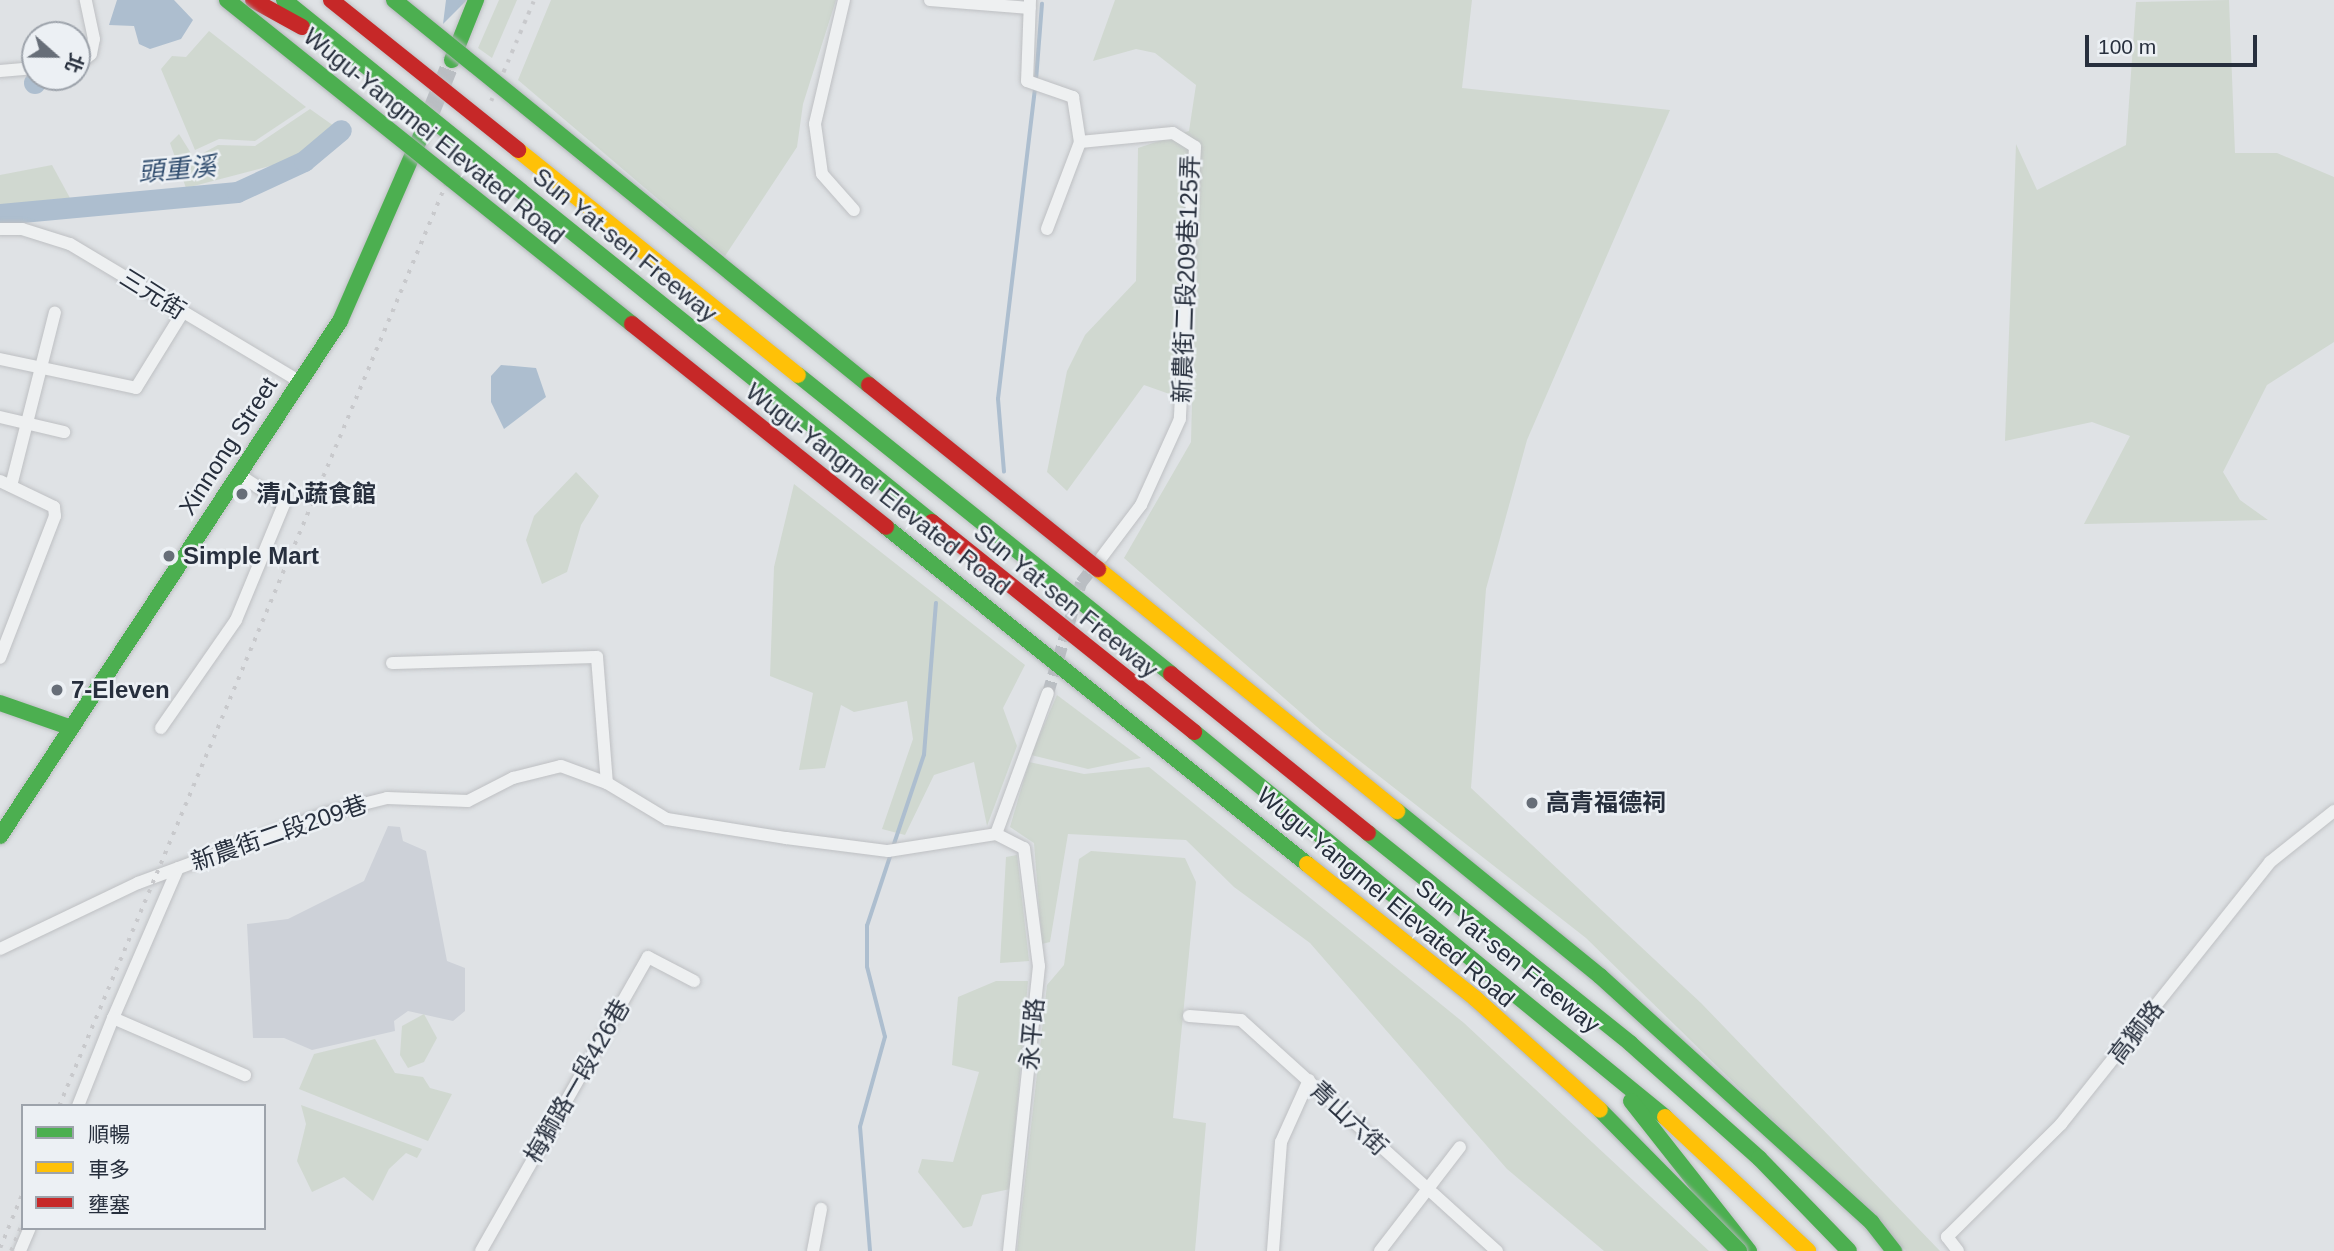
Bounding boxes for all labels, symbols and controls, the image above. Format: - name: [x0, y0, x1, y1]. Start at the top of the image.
- north arrow: [21, 21, 91, 91]
- scale bar: [2089, 21, 2260, 65]
- street label: Wugu-Yangmei Elevated Road: [298, 22, 570, 250]
- text: 100 m: [2098, 35, 2156, 58]
- text: 北: [61, 50, 87, 76]
- water label: 頭重溪: [137, 151, 217, 189]
- street label: 新農街二段209巷125弄: [1167, 155, 1205, 403]
- street label: Sun Yat-sen Freeway: [527, 162, 723, 328]
- street label: 三元街: [115, 263, 191, 325]
- street label: Xinnong Street: [173, 372, 283, 520]
- street label: Wugu-Yangmei Elevated Road: [740, 377, 1016, 601]
- place label: 清心蔬食館: [256, 480, 376, 508]
- marker: 清心蔬食館: [234, 486, 250, 502]
- street label: Sun Yat-sen Freeway: [968, 518, 1164, 684]
- place label: Simple Mart: [183, 542, 319, 570]
- marker: Simple Mart: [161, 548, 177, 564]
- place label: 7-Eleven: [71, 676, 170, 704]
- marker: 7-Eleven: [49, 682, 65, 698]
- street label: Wugu-Yangmei Elevated Road: [1251, 781, 1521, 1013]
- street label: 新農街二段209巷: [187, 789, 371, 877]
- place label: 高青福德祠: [1546, 789, 1666, 817]
- marker: 高青福德祠: [1524, 795, 1540, 811]
- street label: Sun Yat-sen Freeway: [1410, 873, 1606, 1039]
- street label: 梅獅路一段426巷: [519, 994, 635, 1168]
- street label: 高獅路: [2102, 995, 2170, 1069]
- street label: 永平路: [1015, 997, 1049, 1071]
- street label: 青山六街: [1304, 1075, 1394, 1161]
- legend: [21, 1104, 266, 1230]
- text: 順暢: [88, 1123, 130, 1146]
- text: 車多: [88, 1158, 130, 1181]
- text: 壅塞: [88, 1193, 130, 1216]

